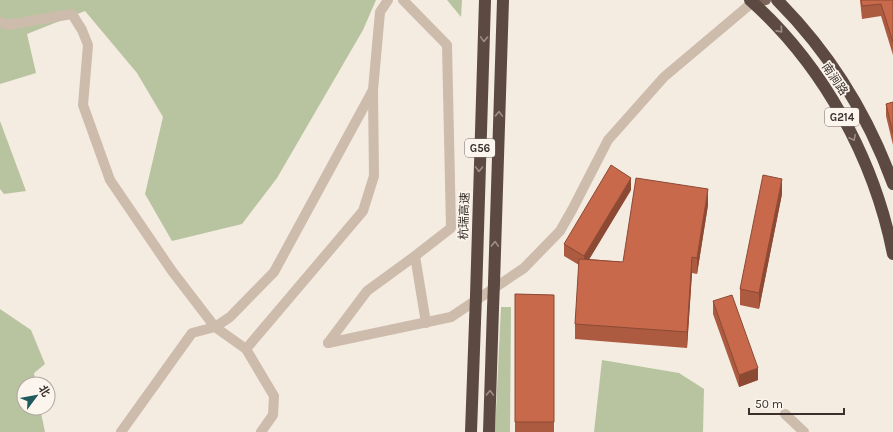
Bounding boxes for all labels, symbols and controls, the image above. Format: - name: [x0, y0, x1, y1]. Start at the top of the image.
- one-way arrow: [775, 26, 782, 33]
- one-way arrow: [479, 36, 488, 42]
- street label: 南涧路: [819, 60, 851, 98]
- road number: G214: [825, 108, 859, 126]
- one-way arrow: [495, 111, 503, 117]
- one-way arrow: [848, 133, 856, 141]
- road number: G56: [465, 139, 495, 157]
- one-way arrow: [475, 166, 484, 172]
- street label: 杭瑞高速: [456, 192, 472, 240]
- one-way arrow: [491, 241, 499, 247]
- north arrow: [16, 376, 56, 416]
- text: 北: [36, 383, 52, 399]
- one-way arrow: [486, 390, 494, 396]
- scale bar: [749, 390, 844, 416]
- text: 50 m: [755, 397, 783, 411]

